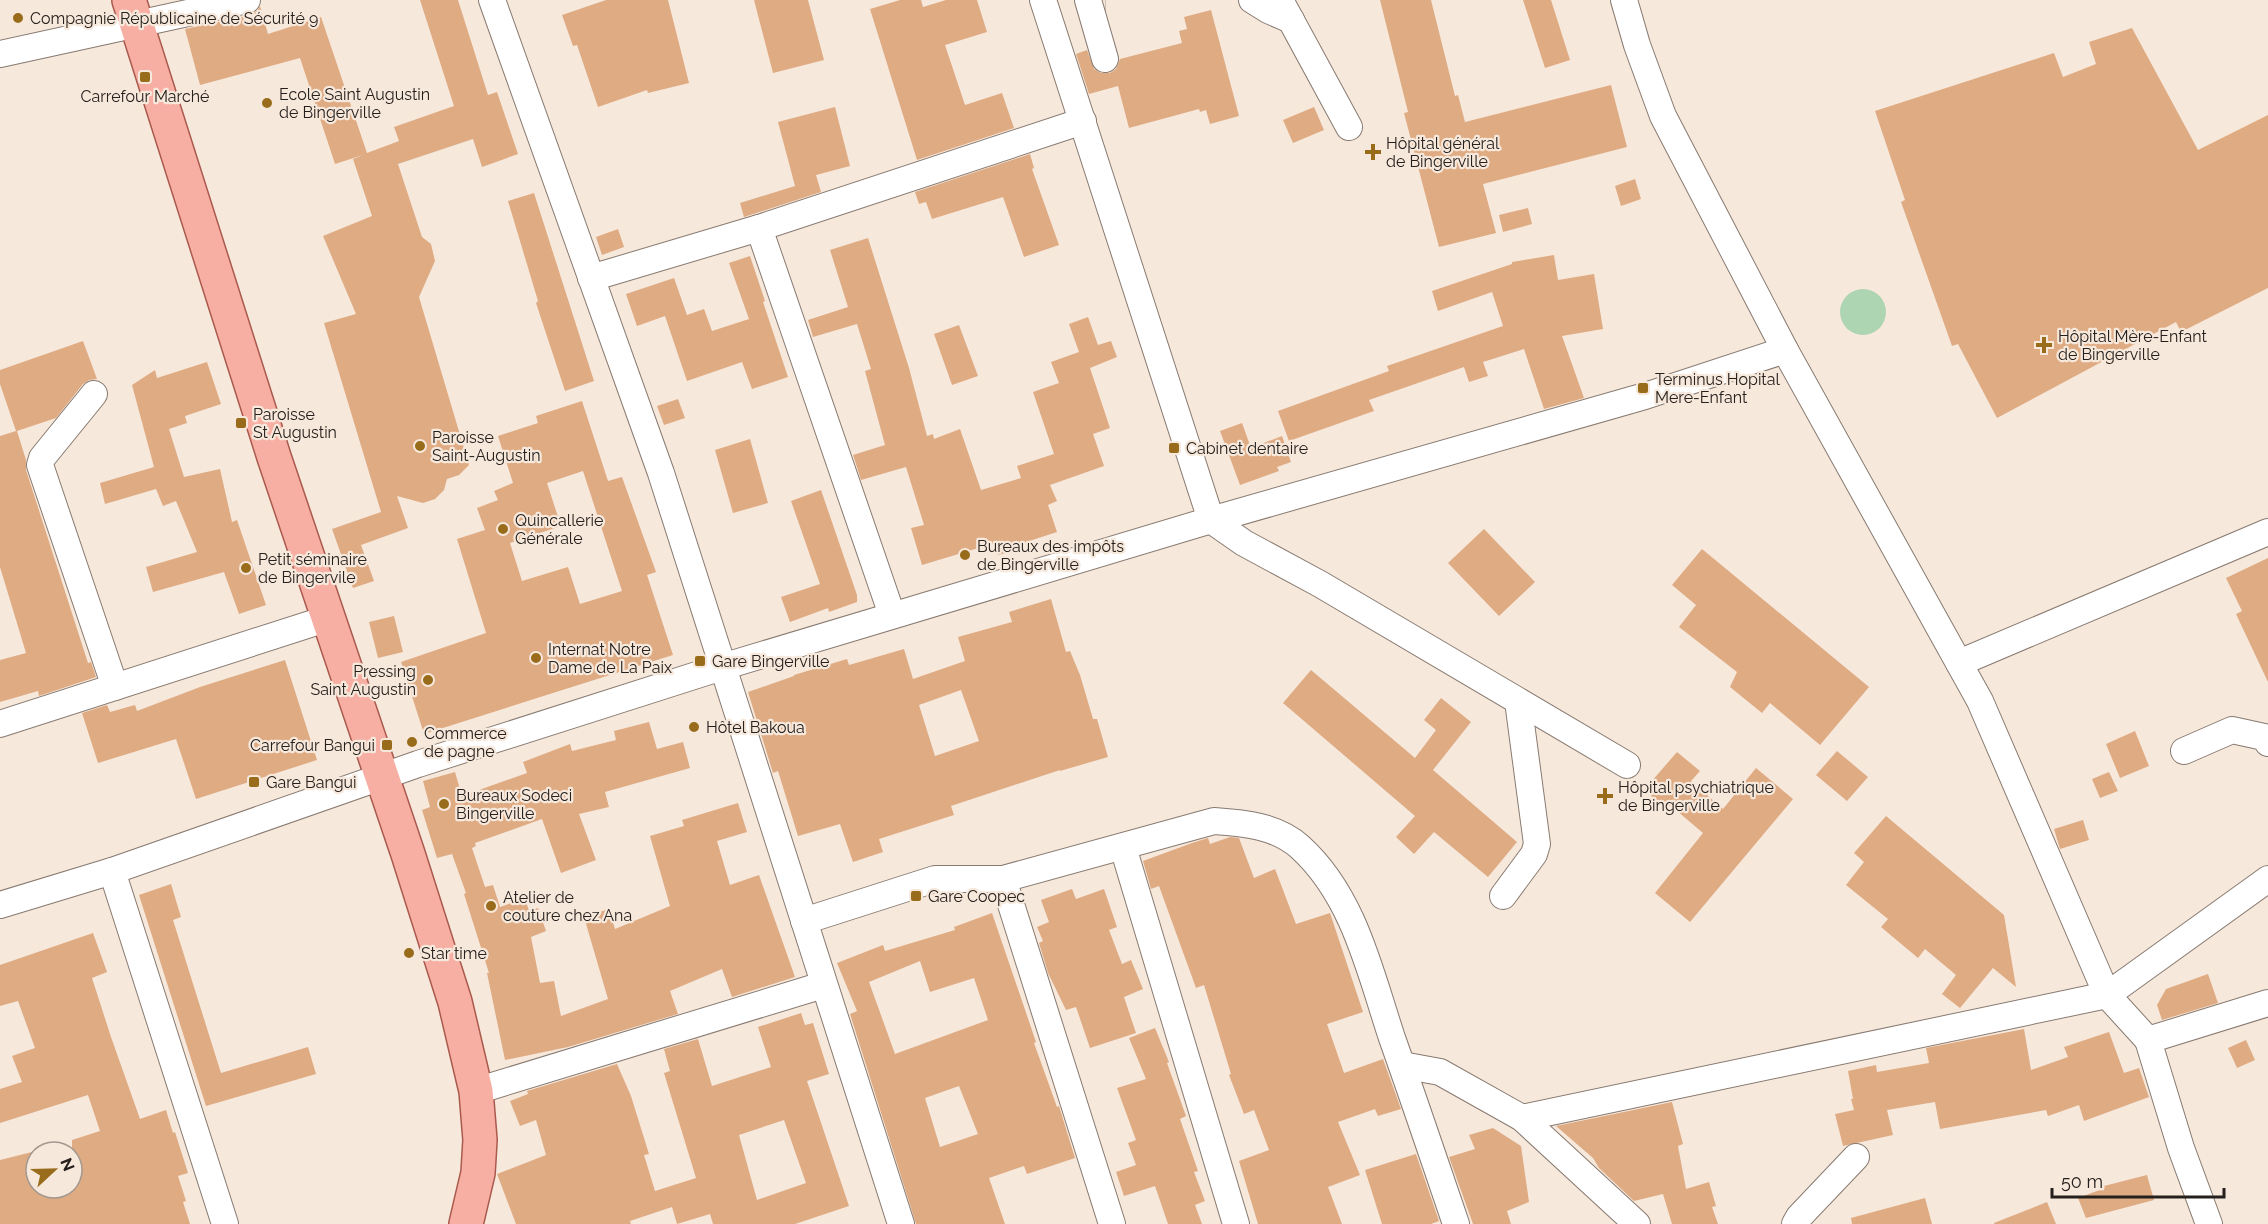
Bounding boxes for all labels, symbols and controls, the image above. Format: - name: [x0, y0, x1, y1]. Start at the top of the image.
- place label: Compagnie Républicaine de Sécurité 9: [30, 9, 318, 28]
- marker: Compagnie Républicaine de Sécurité 9: [11, 11, 25, 25]
- marker: Carrefour Marché: [138, 70, 152, 84]
- place label: Ecole Saint Augustin de Bingerville: [279, 85, 430, 122]
- place label: Carrefour Marché: [81, 87, 209, 106]
- marker: Ecole Saint Augustin de Bingerville: [260, 96, 274, 110]
- place label: Hôpital général de Bingerville: [1386, 134, 1500, 171]
- marker: Hôpital général de Bingerville: [1364, 143, 1382, 161]
- place label: Hôpital Mère-Enfant de Bingerville: [2058, 327, 2207, 364]
- marker: Hôpital Mère-Enfant de Bingerville: [2035, 336, 2053, 354]
- place label: Terminus Hopital Mere-Enfant: [1655, 370, 1780, 407]
- marker: Terminus Hopital Mere-Enfant: [1636, 381, 1650, 395]
- place label: Paroisse St Augustin: [253, 405, 337, 442]
- marker: Paroisse St Augustin: [234, 416, 248, 430]
- place label: Paroisse Saint-Augustin: [432, 428, 541, 465]
- marker: Paroisse Saint-Augustin: [413, 439, 427, 453]
- place label: Cabinet dentaire: [1186, 439, 1308, 458]
- marker: Cabinet dentaire: [1167, 441, 1181, 455]
- place label: Quincallerie Générale: [515, 511, 603, 548]
- marker: Quincallerie Générale: [496, 522, 510, 536]
- place label: Bureaux des impôts de Bingerville: [977, 537, 1124, 574]
- marker: Bureaux des impôts de Bingerville: [958, 548, 972, 562]
- place label: Petit séminaire de Bingervile: [258, 550, 367, 587]
- marker: Petit séminaire de Bingervile: [239, 561, 253, 575]
- place label: Internat Notre Dame de La Paix: [548, 640, 672, 677]
- marker: Internat Notre Dame de La Paix: [529, 651, 543, 665]
- place label: Gare Bingerville: [712, 652, 830, 671]
- marker: Gare Bingerville: [693, 654, 707, 668]
- place label: Pressing Saint Augustin: [310, 662, 416, 699]
- marker: Pressing Saint Augustin: [421, 673, 435, 687]
- place label: Hôtel Bakoua: [706, 718, 805, 737]
- marker: Hôtel Bakoua: [687, 720, 701, 734]
- place label: Commerce de pagne: [424, 724, 507, 761]
- marker: Commerce de pagne: [405, 735, 419, 749]
- place label: Carrefour Bangui: [250, 736, 375, 755]
- marker: Carrefour Bangui: [380, 738, 394, 752]
- place label: Gare Bangui: [266, 773, 357, 792]
- marker: Gare Bangui: [247, 775, 261, 789]
- place label: Hôpital psychiatrique de Bingerville: [1618, 778, 1774, 815]
- place label: Bureaux Sodeci Bingerville: [456, 786, 572, 823]
- marker: Hôpital psychiatrique de Bingerville: [1596, 787, 1614, 805]
- marker: Bureaux Sodeci Bingerville: [437, 797, 451, 811]
- place label: Gare Coopec: [928, 887, 1025, 906]
- place label: Atelier de couture chez Ana: [503, 888, 632, 925]
- marker: Gare Coopec: [909, 889, 923, 903]
- marker: Atelier de couture chez Ana: [484, 899, 498, 913]
- place label: Star time: [421, 944, 487, 963]
- marker: Star time: [402, 946, 416, 960]
- north arrow: [24, 1140, 84, 1200]
- text: N: [56, 1155, 79, 1174]
- scale bar: [2052, 1161, 2224, 1199]
- text: 50 m: [2061, 1171, 2103, 1192]

